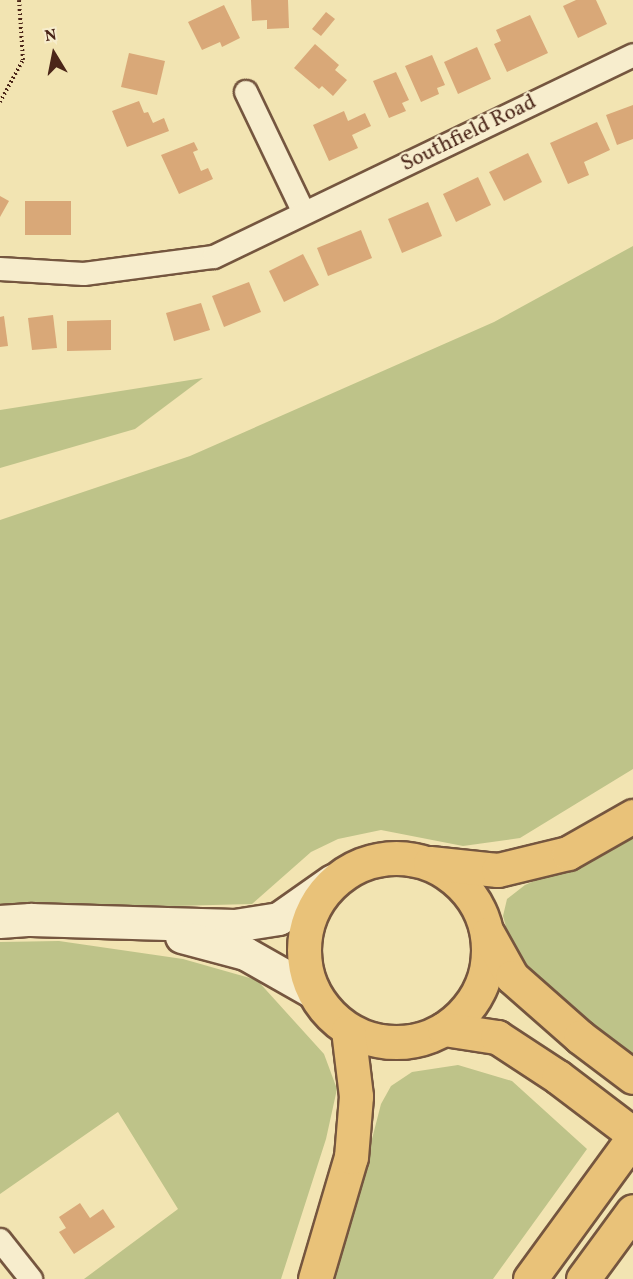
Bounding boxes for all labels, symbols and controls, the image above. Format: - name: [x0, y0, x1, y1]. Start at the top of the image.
- north arrow: [24, 24, 84, 84]
- text: N: [43, 24, 59, 48]
- street label: Southfield Road: [397, 90, 541, 178]

